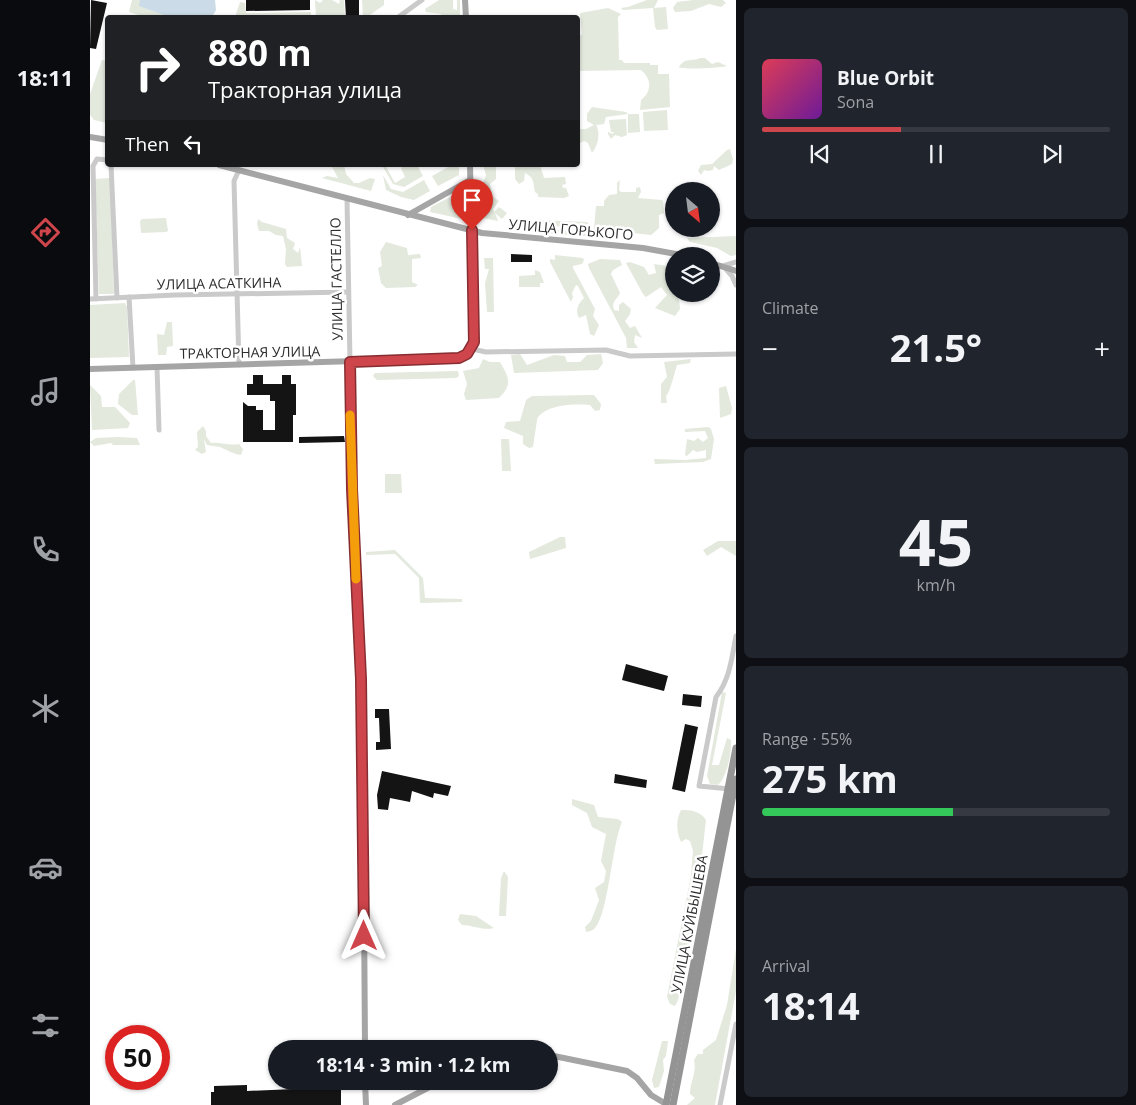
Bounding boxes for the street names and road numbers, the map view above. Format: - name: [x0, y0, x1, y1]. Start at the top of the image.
- street label: УЛИЦА ГОРЬКОГО: [508, 214, 634, 244]
- street label: УЛИЦА ГАСТЕЛЛО: [325, 217, 347, 341]
- street label: УЛИЦА АСАТКИНА: [157, 272, 282, 294]
- street label: ТРАКТОРНАЯ УЛИЦА: [180, 341, 321, 363]
- street label: УЛИЦА КУЙБЫШЕВА: [666, 853, 712, 995]

